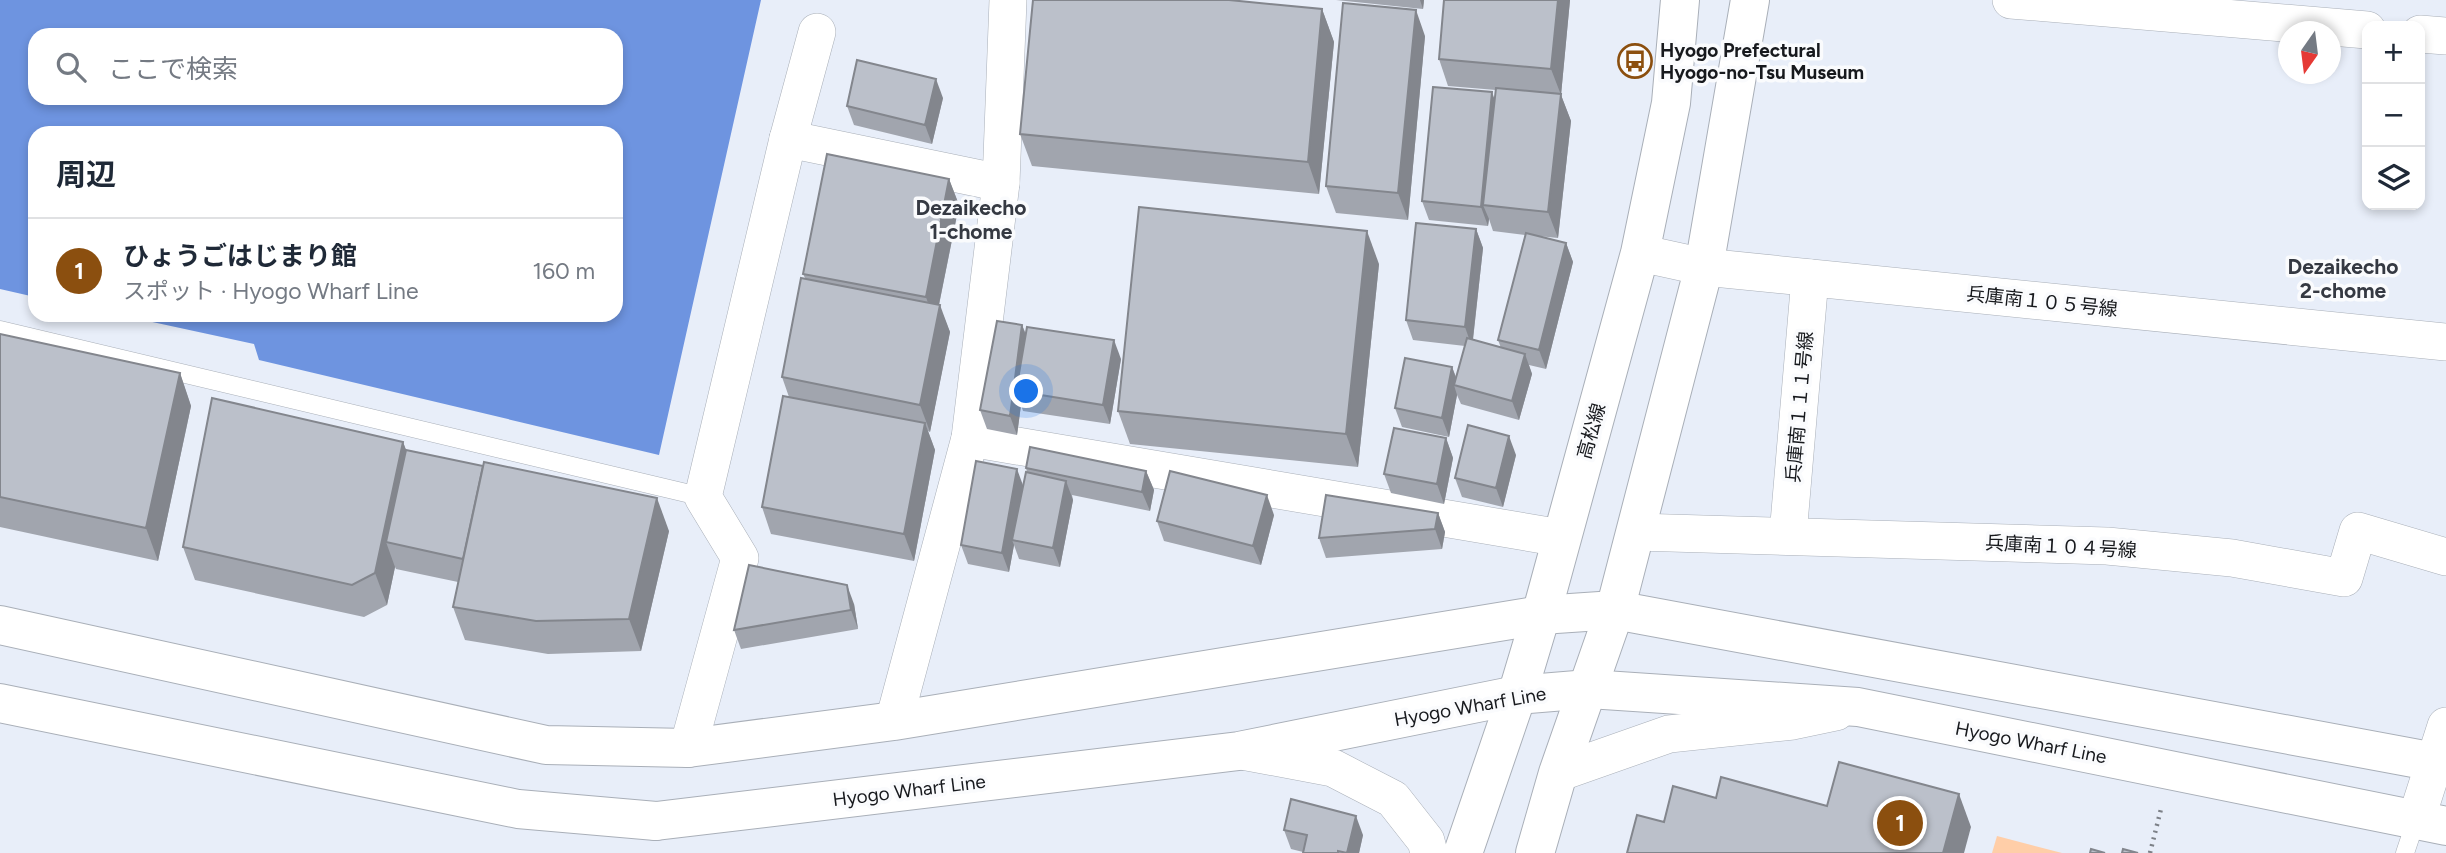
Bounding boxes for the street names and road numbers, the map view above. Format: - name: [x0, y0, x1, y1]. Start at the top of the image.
- street label: 兵庫南１０５号線: [1965, 282, 2119, 321]
- street label: 兵庫南１１１号線: [1781, 330, 1818, 484]
- street label: 高松線: [1573, 401, 1610, 462]
- street label: 兵庫南１０４号線: [1984, 531, 2137, 562]
- street label: Hyogo Wharf Line: [1392, 682, 1548, 731]
- street label: Hyogo Wharf Line: [1953, 717, 2109, 768]
- street label: Hyogo Wharf Line: [831, 770, 987, 811]

